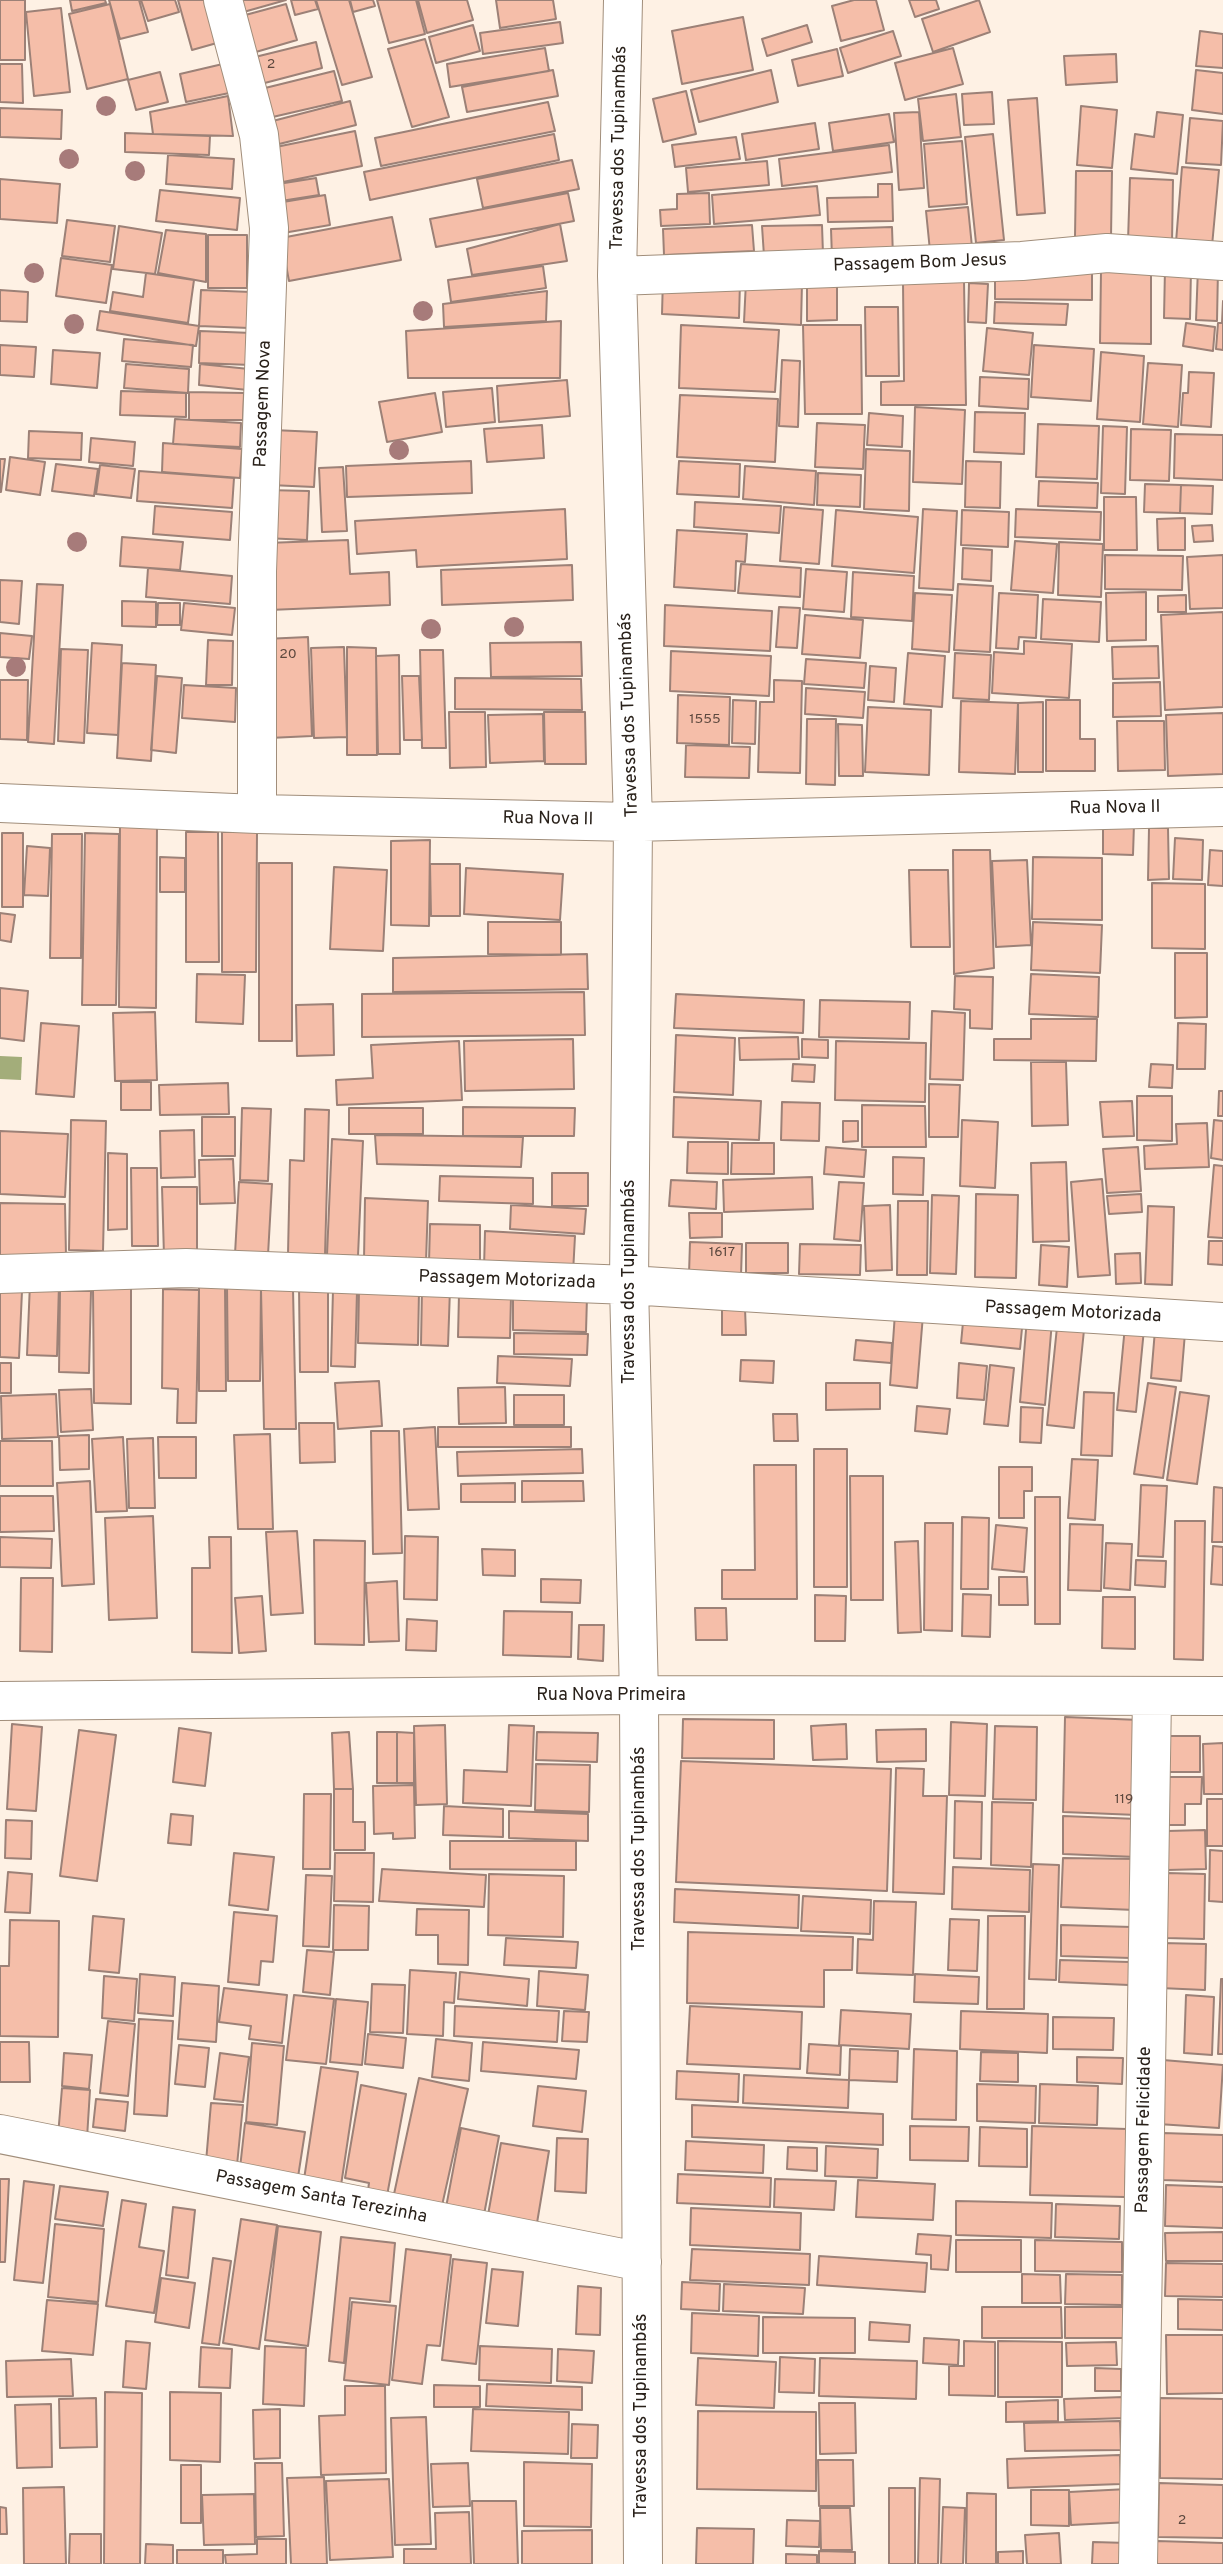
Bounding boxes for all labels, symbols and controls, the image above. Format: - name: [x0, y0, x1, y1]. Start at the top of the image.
- street label: Travessa dos Tupinambás: [607, 46, 633, 250]
- house number: 2: [267, 57, 275, 73]
- street label: Passagem Bom Jesus: [833, 250, 1007, 278]
- street label: Passagem Nova: [251, 340, 277, 468]
- street label: Travessa dos Tupinambás: [616, 612, 644, 818]
- house number: 20: [279, 647, 297, 663]
- house number: 1555: [689, 712, 721, 728]
- street label: Rua Nova II: [1069, 797, 1161, 821]
- street label: Rua Nova II: [502, 808, 594, 832]
- street label: Travessa dos Tupinambás: [619, 1180, 641, 1384]
- house number: 1617: [709, 1245, 735, 1261]
- street label: Passagem Motorizada: [418, 1267, 596, 1295]
- street label: Passagem Motorizada: [984, 1298, 1162, 1328]
- street label: Rua Nova Primeira: [536, 1685, 686, 1707]
- street label: Travessa dos Tupinambás: [629, 1747, 651, 1951]
- house number: 119: [1115, 1792, 1133, 1808]
- street label: Passagem Felicidade: [1133, 2046, 1157, 2214]
- street label: Passagem Santa Terezinha: [213, 2167, 429, 2229]
- street label: Travessa dos Tupinambás: [631, 2314, 653, 2518]
- house number: 2: [1178, 2513, 1186, 2529]

